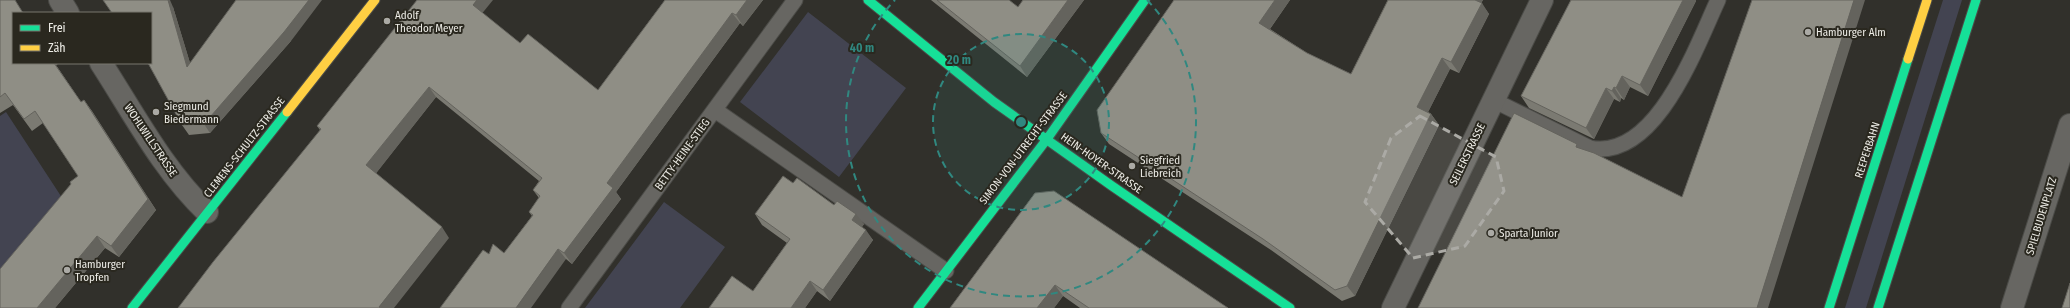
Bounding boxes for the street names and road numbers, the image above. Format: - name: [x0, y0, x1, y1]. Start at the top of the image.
- street label: SIMON-VON-UTRECHT-STRASSE: [977, 89, 1070, 207]
- street label: CLEMENS-SCHULTZ-STRASSE: [201, 95, 288, 200]
- street label: WOHLWILLSTRASSE: [121, 101, 180, 179]
- street label: BETTY-HEINE-STIEG: [652, 116, 713, 192]
- street label: REEPERBAHN: [1852, 120, 1883, 180]
- street label: SEILERSTRASSE: [1447, 121, 1488, 187]
- street label: HEIN-HOYER-STRASSE: [1058, 130, 1145, 196]
- street label: SPIELBUDENPLATZ: [2023, 176, 2060, 257]

